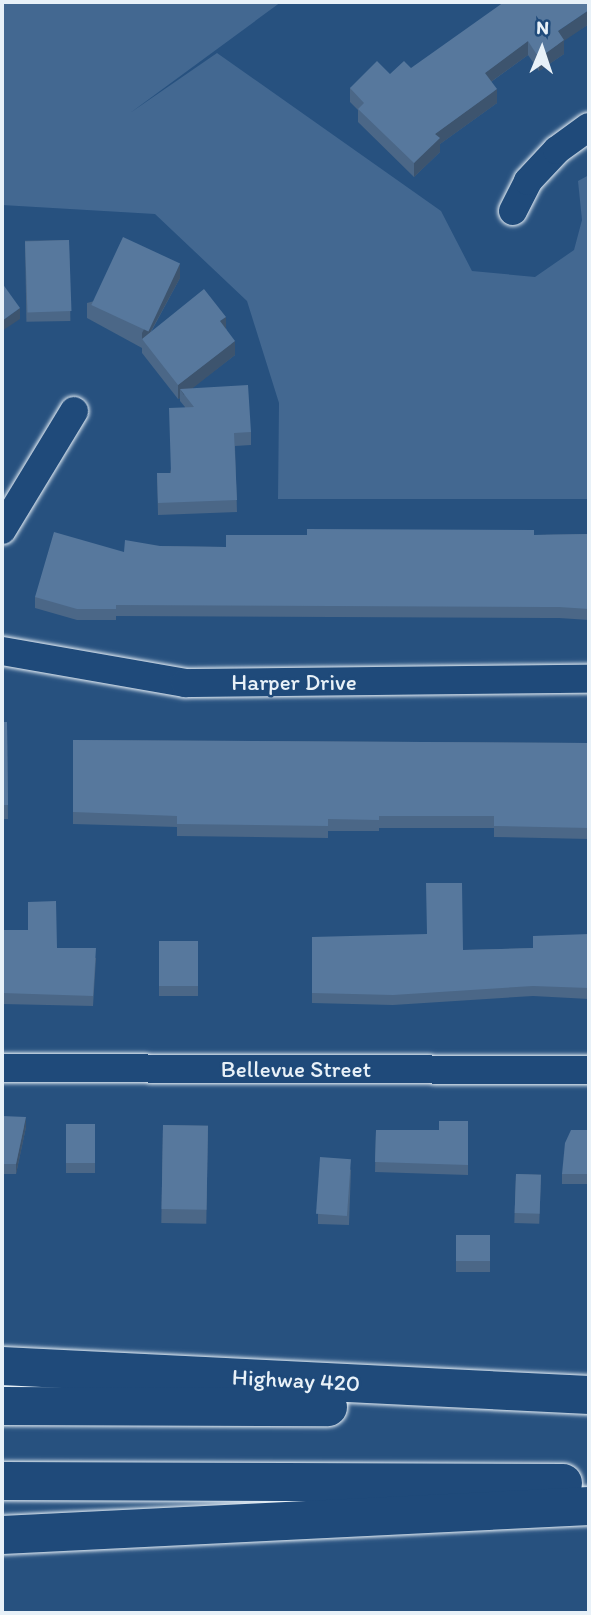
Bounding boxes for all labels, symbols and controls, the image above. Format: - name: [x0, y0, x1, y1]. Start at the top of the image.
- north arrow: [507, 14, 577, 84]
- text: N: [536, 16, 550, 39]
- street label: Harper Drive: [231, 668, 357, 696]
- street label: Bellevue Street: [221, 1055, 371, 1083]
- street label: Highway 420: [231, 1363, 361, 1397]

